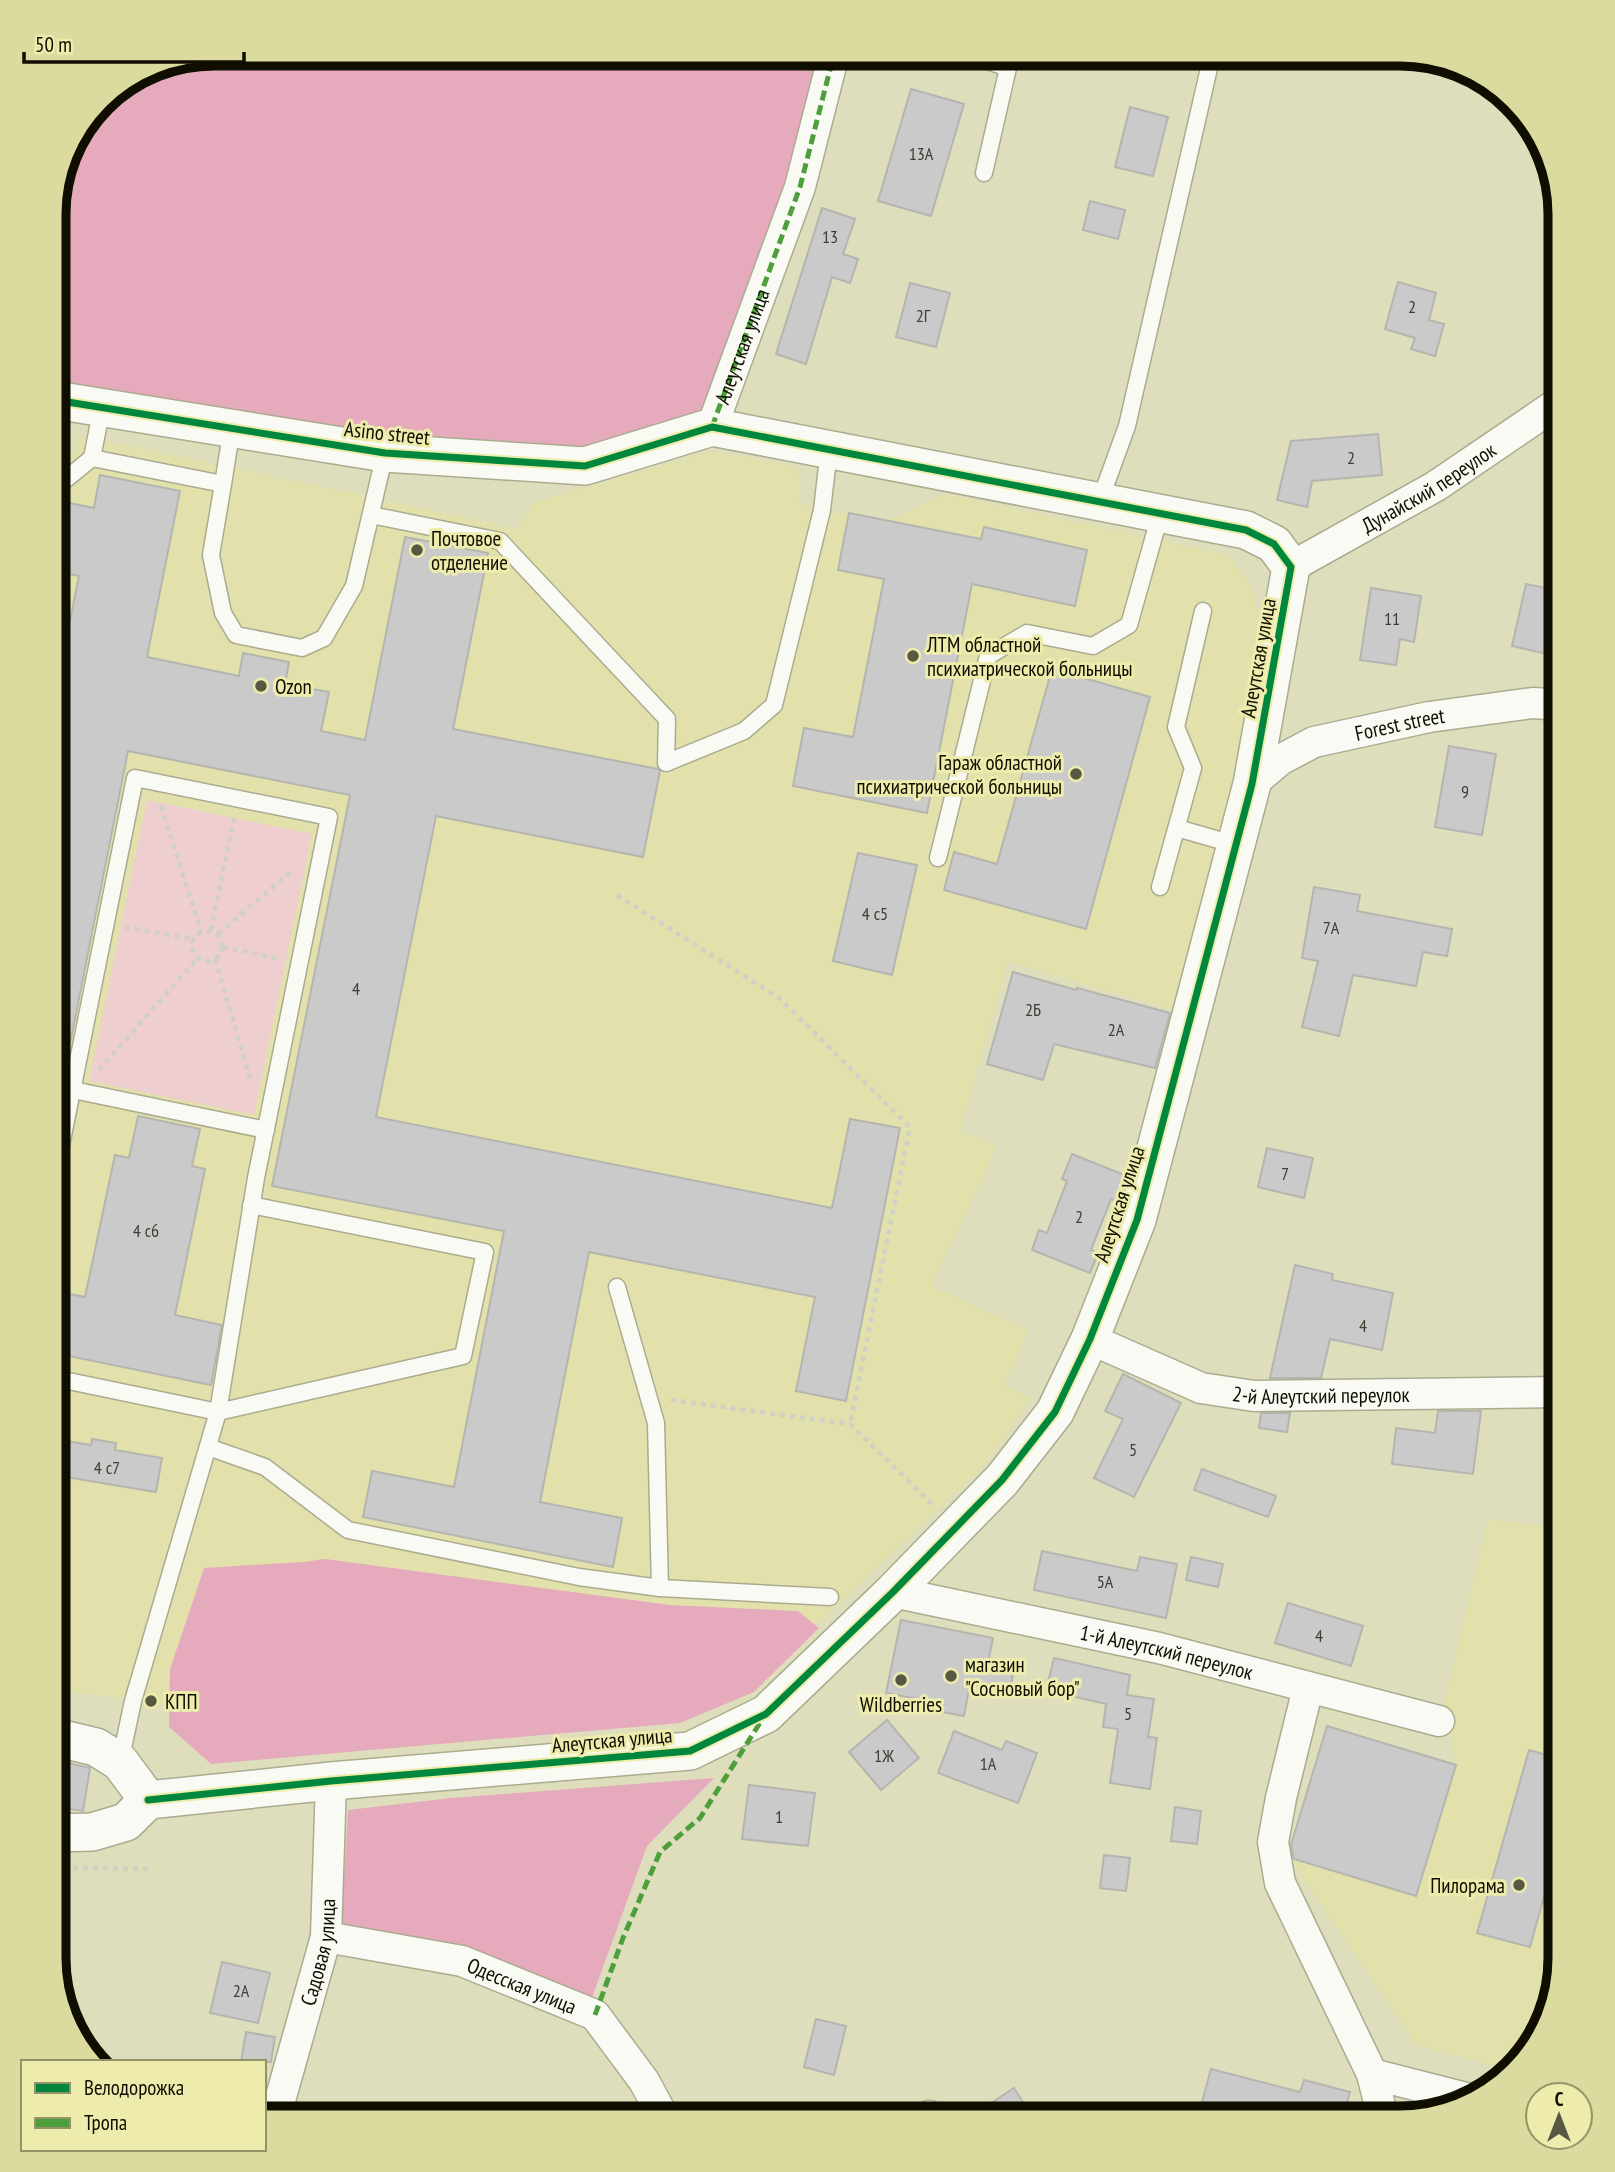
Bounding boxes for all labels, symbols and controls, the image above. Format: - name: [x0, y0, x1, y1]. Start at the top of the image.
- scale bar: [24, 21, 245, 65]
- text: 50 m: [35, 31, 72, 58]
- house number: 13А: [909, 142, 934, 165]
- house number: 13: [822, 225, 838, 248]
- street label: Алеутская улица: [708, 285, 775, 408]
- house number: 2: [1408, 295, 1416, 318]
- house number: 2Г: [916, 304, 931, 327]
- street label: Asino street: [343, 415, 431, 451]
- street label: Дунайский переулок: [1357, 436, 1501, 539]
- house number: 2: [1347, 446, 1355, 469]
- place label: Почтовое отделение: [431, 525, 508, 576]
- marker: Почтовое отделение: [409, 542, 425, 558]
- street label: Алеутская улица: [1234, 596, 1282, 720]
- house number: 11: [1384, 607, 1400, 630]
- place label: ЛТМ областной психиатрической больницы: [926, 631, 1133, 682]
- marker: ЛТМ областной психиатрической больницы: [905, 648, 921, 664]
- place label: Ozon: [275, 673, 312, 700]
- marker: Ozon: [253, 678, 269, 694]
- street label: Forest street: [1352, 702, 1446, 746]
- place label: Гараж областной психиатрической больницы: [856, 749, 1062, 800]
- marker: Гараж областной психиатрической больницы: [1068, 766, 1084, 782]
- house number: 9: [1461, 780, 1469, 803]
- house number: 4 с5: [862, 902, 888, 925]
- house number: 7А: [1323, 916, 1340, 939]
- house number: 4: [352, 977, 360, 1000]
- house number: 2Б: [1025, 998, 1041, 1021]
- house number: 2А: [1108, 1018, 1125, 1041]
- street label: Алеутская улица: [1088, 1142, 1150, 1266]
- house number: 7: [1281, 1162, 1289, 1185]
- house number: 2: [1075, 1205, 1083, 1228]
- house number: 4 с6: [133, 1219, 159, 1242]
- house number: 4: [1359, 1314, 1367, 1337]
- street label: 2-й Алеутский переулок: [1231, 1379, 1410, 1410]
- house number: 5: [1129, 1438, 1137, 1461]
- house number: 4 с7: [94, 1456, 120, 1479]
- house number: 5А: [1097, 1570, 1114, 1593]
- street label: 1-й Алеутский переулок: [1078, 1618, 1256, 1685]
- house number: 4: [1315, 1624, 1323, 1647]
- place label: магазин "Сосновый бор": [965, 1651, 1080, 1702]
- marker: магазин "Сосновый бор": [943, 1668, 959, 1684]
- marker: Wildberries: [893, 1672, 909, 1688]
- place label: КПП: [165, 1688, 197, 1715]
- place label: Wildberries: [860, 1691, 942, 1718]
- marker: КПП: [143, 1693, 159, 1709]
- house number: 5: [1124, 1702, 1132, 1725]
- street label: Алеутская улица: [551, 1721, 673, 1759]
- house number: 1Ж: [874, 1744, 894, 1767]
- house number: 1А: [980, 1752, 997, 1775]
- house number: 1: [775, 1805, 783, 1828]
- place label: Пилорама: [1430, 1872, 1505, 1899]
- marker: Пилорама: [1511, 1877, 1527, 1893]
- street label: Садовая улица: [294, 1898, 341, 2008]
- street label: Одесская улица: [464, 1951, 581, 2020]
- house number: 2А: [233, 1979, 250, 2002]
- legend: [21, 2060, 266, 2151]
- text: Велодорожка: [84, 2074, 184, 2101]
- north arrow: [1524, 2081, 1594, 2151]
- text: С: [1555, 2087, 1564, 2111]
- text: Тропа: [84, 2109, 127, 2136]

